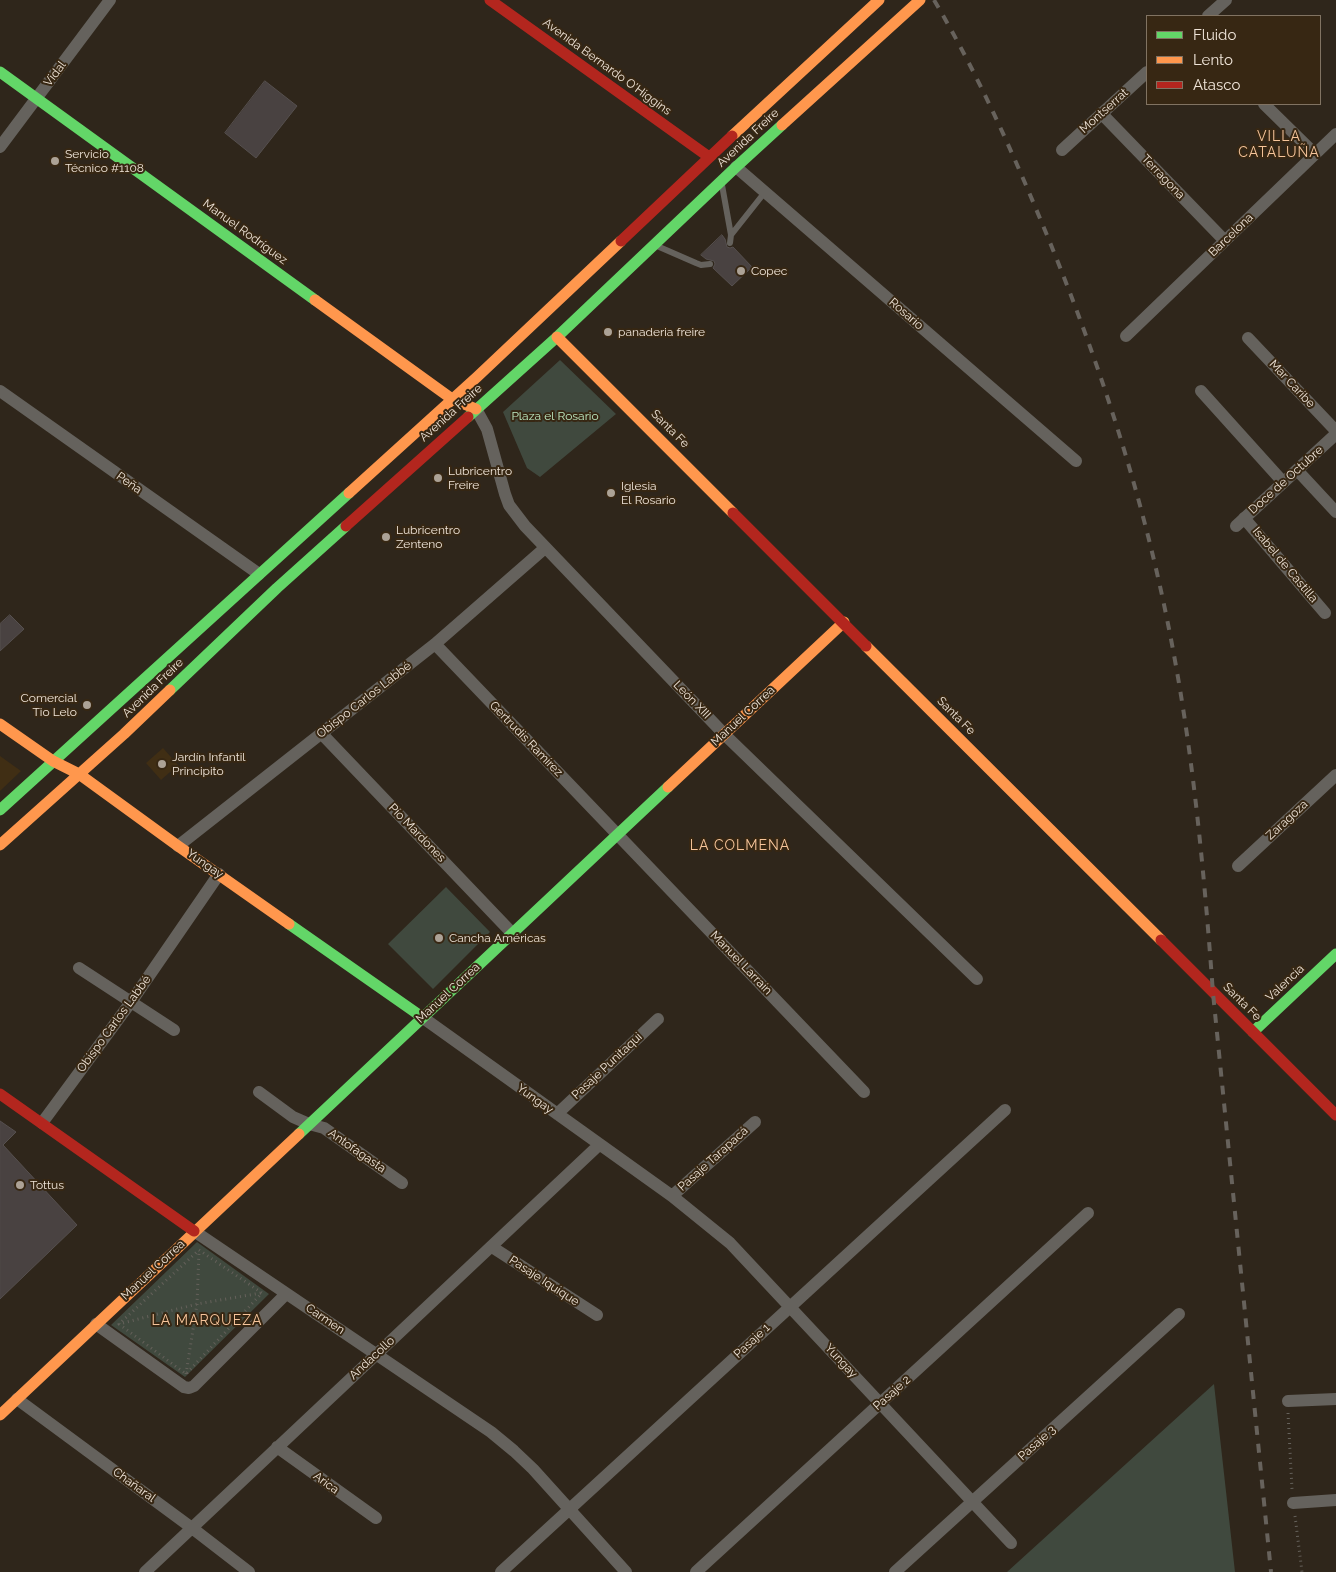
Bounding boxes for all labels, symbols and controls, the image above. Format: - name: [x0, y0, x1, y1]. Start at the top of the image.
- legend: [1146, 15, 1321, 105]
- street label: Avenida Bernardo O'Higgins: [540, 16, 674, 118]
- text: Fluido: [1193, 26, 1236, 44]
- text: Lento: [1193, 51, 1233, 69]
- street label: Vidal: [41, 58, 69, 90]
- text: Atasco: [1193, 76, 1240, 94]
- street label: Montserrat: [1077, 85, 1131, 137]
- street label: Avenida Freire: [714, 106, 782, 170]
- district label: VILLA CATALUÑA: [1237, 129, 1321, 162]
- place label: Servicio Técnico #1108: [65, 147, 144, 175]
- street label: Terragona: [1138, 152, 1188, 202]
- marker: Servicio Técnico #1108: [49, 155, 61, 167]
- street label: Manuel Rodríguez: [200, 196, 290, 268]
- street label: Barcelona: [1206, 210, 1256, 260]
- place label: Copec: [751, 264, 787, 278]
- marker: Copec: [735, 265, 747, 277]
- street label: Rosario: [886, 295, 926, 333]
- place label: panaderia freire: [618, 325, 705, 339]
- marker: panaderia freire: [602, 326, 614, 338]
- street label: Mar Caribe: [1266, 357, 1318, 411]
- street label: Avenida Freire: [417, 381, 485, 445]
- street label: Santa Fe: [648, 407, 692, 451]
- park label: Plaza el Rosario: [511, 409, 599, 423]
- street label: Doce de Octubre: [1246, 443, 1326, 517]
- place label: Lubricentro Freire: [448, 464, 512, 492]
- street label: Peña: [113, 469, 145, 497]
- marker: Lubricentro Freire: [432, 472, 444, 484]
- place label: Iglesia El Rosario: [621, 479, 676, 507]
- marker: Iglesia El Rosario: [605, 487, 617, 499]
- place label: Lubricentro Zenteno: [396, 523, 460, 551]
- street label: Isabel de Castilla: [1249, 524, 1321, 606]
- marker: Lubricentro Zenteno: [380, 531, 392, 543]
- street label: Avenida Freire: [120, 655, 186, 721]
- street label: Obispo Carlos Labbé: [314, 659, 414, 741]
- street label: León XIII: [670, 678, 714, 722]
- street label: Manuel Correa: [708, 683, 778, 749]
- place label: Comercial Tio Lelo: [21, 691, 77, 719]
- street label: Santa Fe: [934, 694, 978, 738]
- street label: Gertrudis Ramírez: [486, 698, 566, 780]
- marker: Comercial Tio Lelo: [81, 699, 93, 711]
- place label: Jardín Infantil Principito: [172, 750, 246, 778]
- marker: Jardín Infantil Principito: [156, 758, 168, 770]
- street label: Zaragoza: [1263, 797, 1311, 843]
- street label: Pío Mardones: [386, 801, 448, 865]
- district label: LA COLMENA: [689, 838, 791, 854]
- street label: Yungay: [184, 846, 226, 882]
- street label: Manuel Larraín: [707, 928, 775, 998]
- place label: Cancha Américas: [449, 931, 546, 945]
- marker: Cancha Américas: [433, 932, 445, 944]
- street label: Manuel Correa: [413, 960, 483, 1026]
- street label: Valencia: [1263, 962, 1307, 1004]
- street label: Obispo Carlos Labbé: [74, 973, 154, 1075]
- street label: Santa Fe: [1220, 980, 1264, 1024]
- street label: Pasaje Punitaqui: [569, 1030, 645, 1102]
- street label: Yungay: [514, 1081, 556, 1117]
- street label: Pasaje Tarapacá: [675, 1124, 751, 1194]
- street label: Antofagasta: [326, 1126, 388, 1176]
- place label: Tottus: [30, 1178, 64, 1192]
- marker: Tottus: [14, 1179, 26, 1191]
- street label: Manuel Correa: [118, 1237, 188, 1303]
- street label: Pasaje Iquique: [506, 1253, 582, 1309]
- street label: Carmen: [303, 1301, 347, 1337]
- district label: LA MARQUEZA: [150, 1313, 264, 1329]
- street label: Pasaje 1: [731, 1321, 773, 1361]
- street label: Andacollo: [346, 1333, 398, 1383]
- street label: Yungay: [822, 1341, 860, 1381]
- street label: Pasaje 2: [870, 1372, 914, 1414]
- street label: Pasaje 3: [1015, 1422, 1059, 1464]
- street label: Chañaral: [110, 1465, 158, 1505]
- street label: Arica: [310, 1469, 342, 1497]

